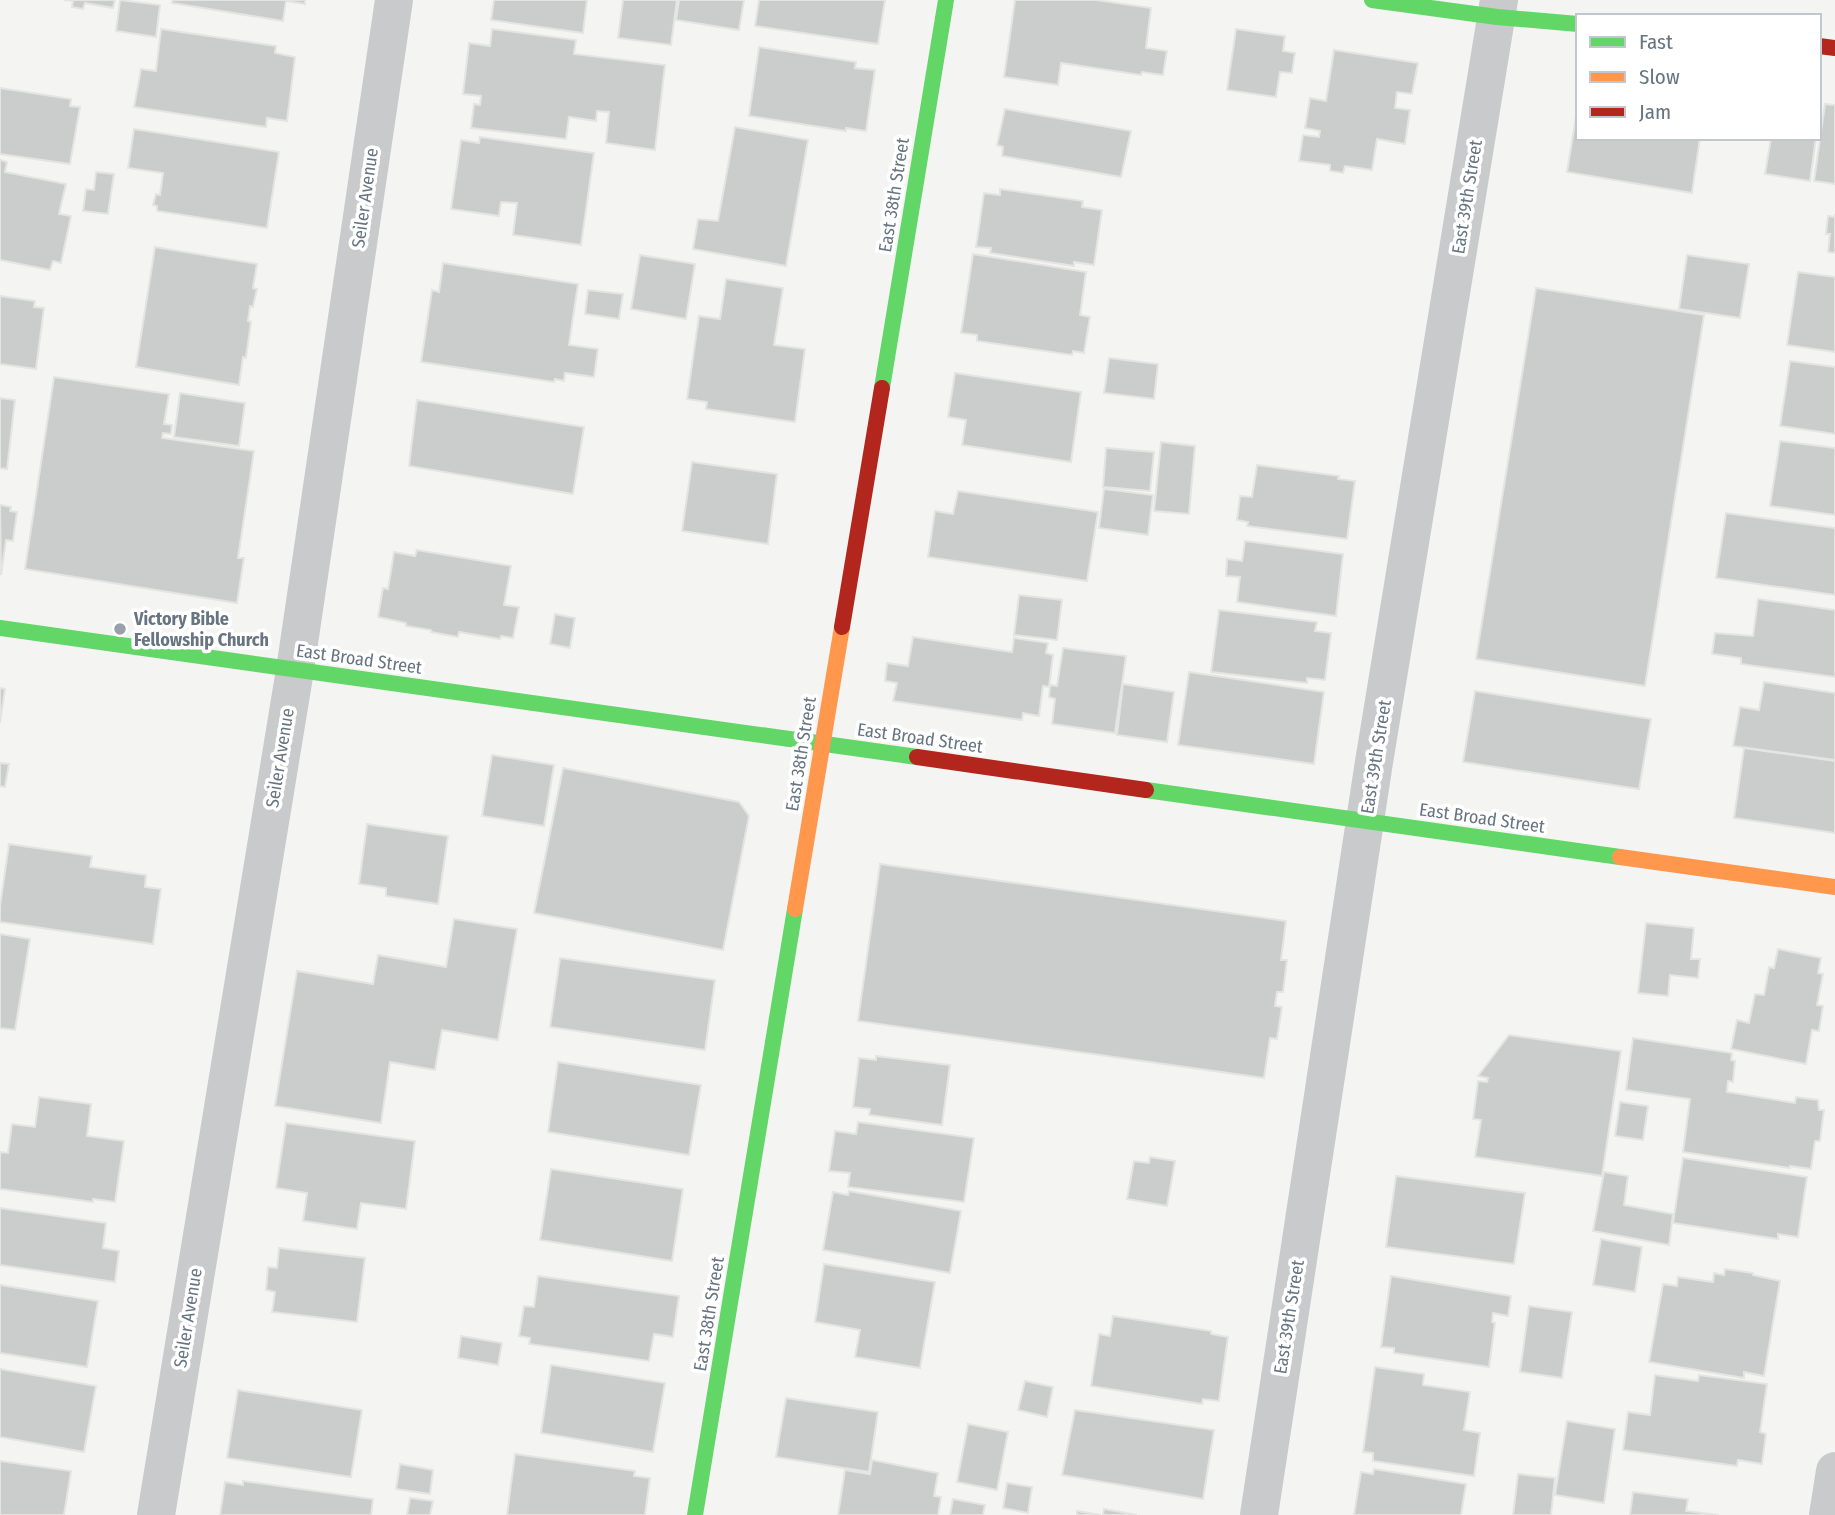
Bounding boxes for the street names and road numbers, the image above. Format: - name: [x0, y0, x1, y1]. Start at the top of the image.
- street label: East 38th Street: [874, 136, 914, 254]
- street label: East 39th Street: [1447, 138, 1487, 256]
- street label: Seiler Avenue: [347, 147, 383, 249]
- street label: East Broad Street: [295, 639, 423, 679]
- street label: East 38th Street: [781, 695, 821, 813]
- street label: East 39th Street: [1356, 698, 1396, 816]
- street label: Seiler Avenue: [261, 707, 299, 809]
- street label: East Broad Street: [856, 718, 984, 758]
- street label: East Broad Street: [1418, 798, 1546, 838]
- street label: East 38th Street: [689, 1255, 729, 1373]
- street label: East 39th Street: [1269, 1258, 1309, 1376]
- street label: Seiler Avenue: [169, 1267, 207, 1369]

